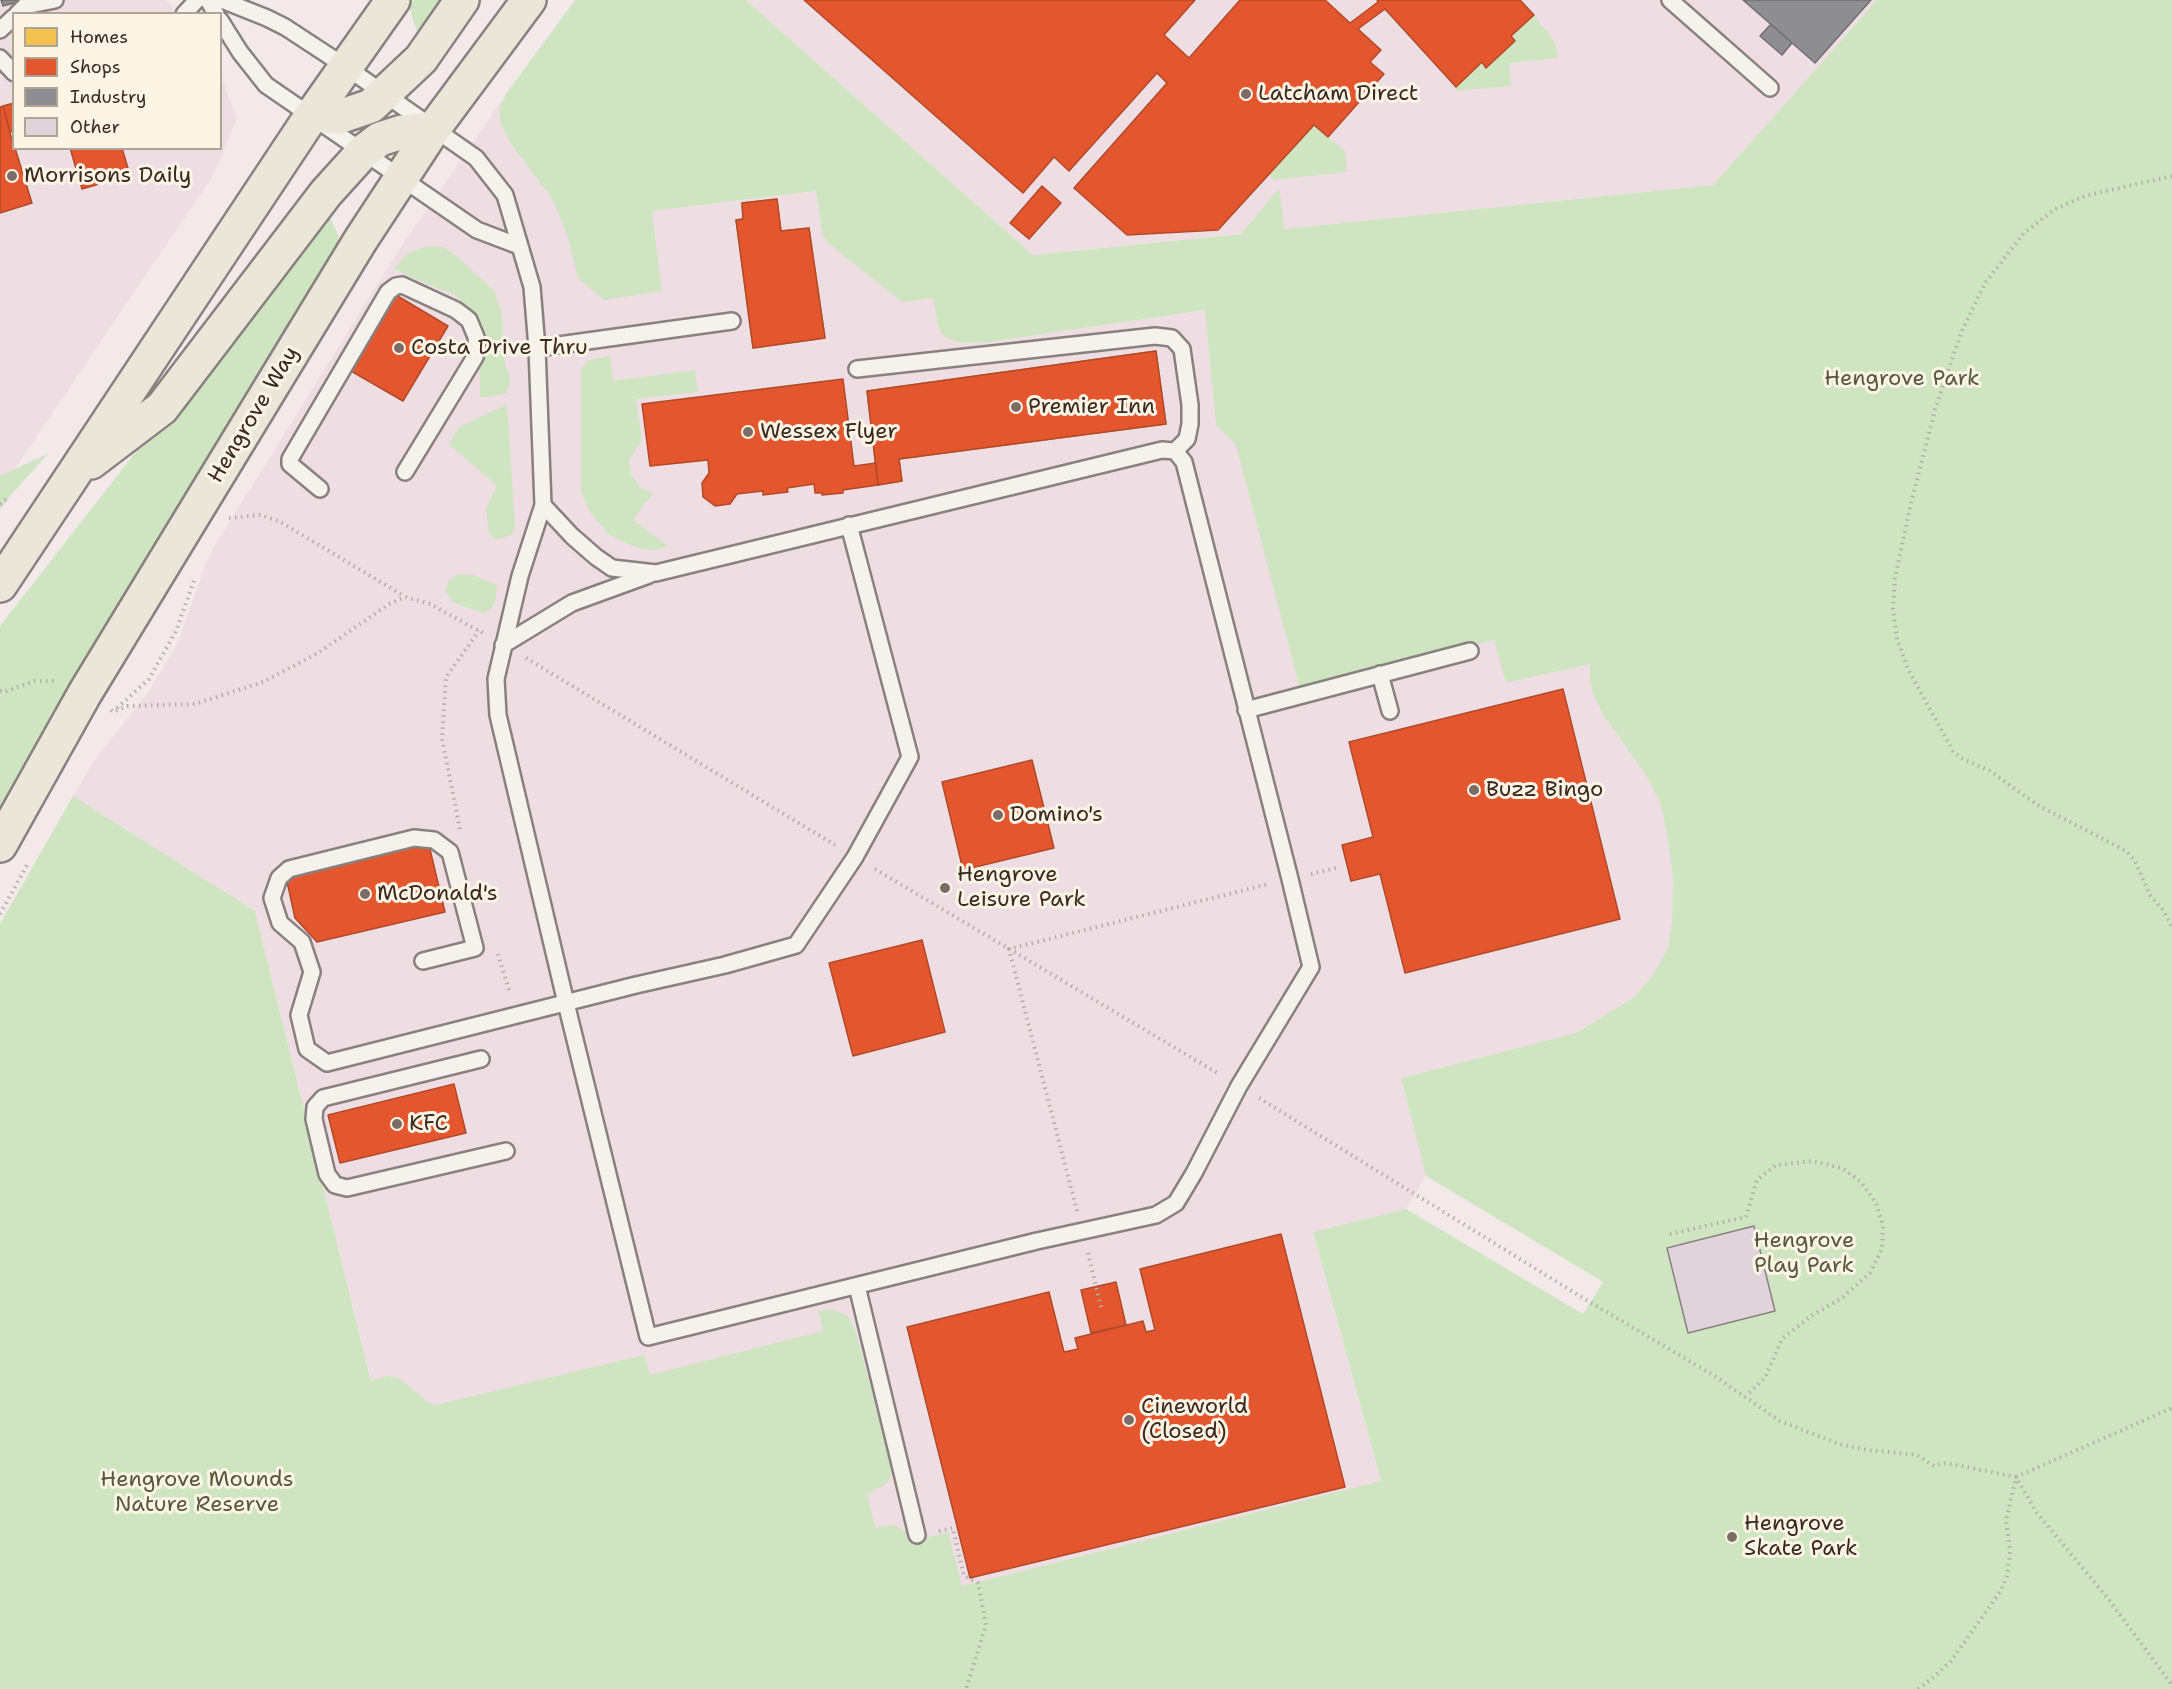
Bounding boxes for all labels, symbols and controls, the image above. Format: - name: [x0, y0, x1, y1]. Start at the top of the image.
- legend: [12, 12, 222, 150]
- text: Homes: [70, 25, 128, 49]
- text: Shops: [70, 55, 121, 79]
- place label: Latcham Direct: [1258, 81, 1418, 107]
- text: Industry: [70, 85, 146, 109]
- marker: Latcham Direct: [1239, 87, 1253, 101]
- text: Other: [70, 115, 120, 139]
- place label: Morrisons Daily: [24, 163, 191, 189]
- marker: Morrisons Daily: [5, 169, 19, 183]
- place label: Costa Drive Thru: [411, 335, 588, 361]
- marker: Costa Drive Thru: [392, 341, 406, 355]
- street label: Hengrove Way: [203, 342, 305, 488]
- park label: Hengrove Park: [1824, 366, 1980, 392]
- place label: Premier Inn: [1028, 394, 1155, 420]
- marker: Premier Inn: [1009, 400, 1023, 414]
- place label: Wessex Flyer: [760, 419, 898, 445]
- marker: Wessex Flyer: [741, 425, 755, 439]
- place label: Buzz Bingo: [1486, 777, 1603, 803]
- marker: Buzz Bingo: [1467, 783, 1481, 797]
- place label: Domino's: [1010, 802, 1103, 828]
- marker: Domino's: [991, 808, 1005, 822]
- place label: Hengrove Leisure Park: [957, 862, 1086, 914]
- place label: McDonald's: [377, 881, 498, 907]
- marker: Hengrove Leisure Park: [938, 881, 952, 895]
- marker: McDonald's: [358, 887, 372, 901]
- place label: KFC: [409, 1111, 448, 1137]
- marker: KFC: [390, 1117, 404, 1131]
- park label: Hengrove Play Park: [1754, 1228, 1854, 1280]
- place label: Cineworld (Closed): [1141, 1394, 1248, 1446]
- marker: Cineworld (Closed): [1122, 1413, 1136, 1427]
- park label: Hengrove Mounds Nature Reserve: [100, 1467, 294, 1518]
- place label: Hengrove Skate Park: [1744, 1511, 1858, 1562]
- marker: Hengrove Skate Park: [1725, 1530, 1739, 1544]

